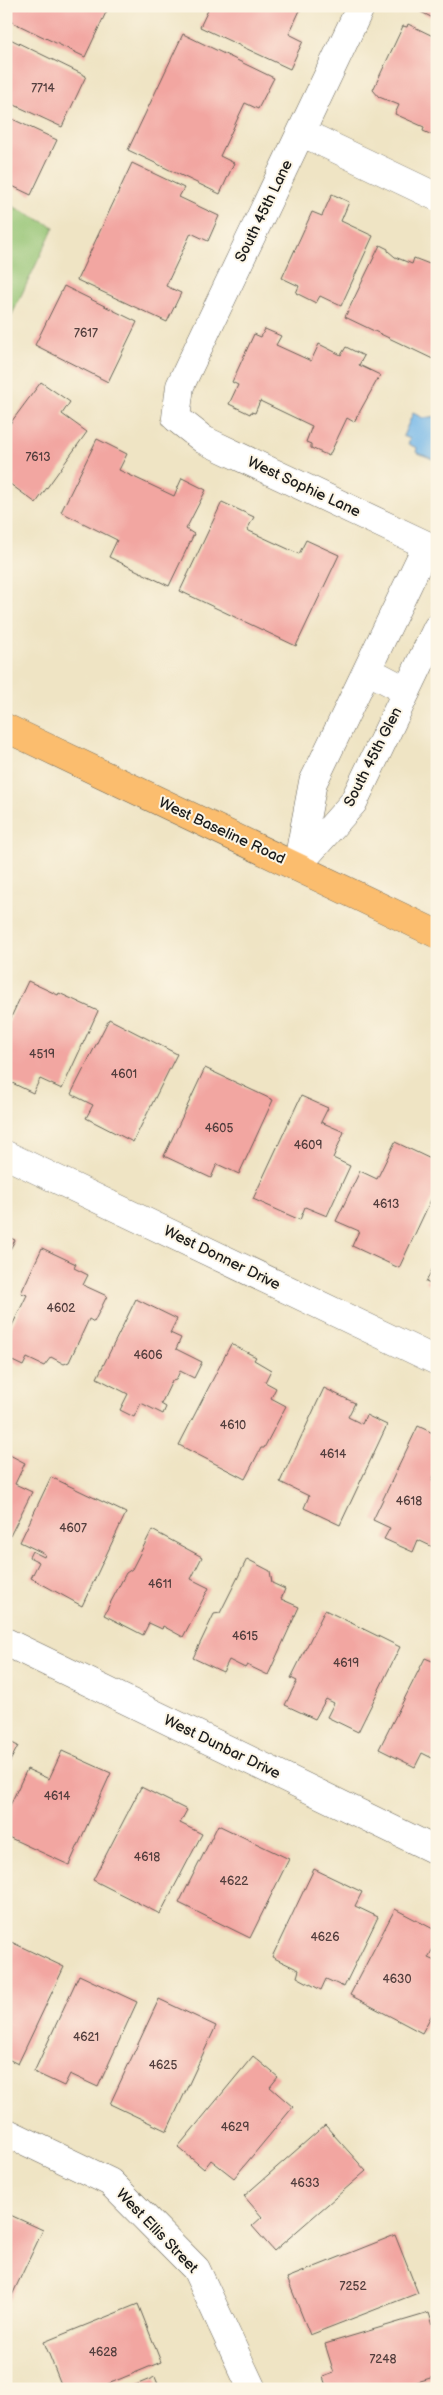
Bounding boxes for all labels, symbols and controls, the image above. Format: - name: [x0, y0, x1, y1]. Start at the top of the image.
- house number: 7714: [31, 81, 56, 96]
- street label: South 45th Lane: [231, 157, 297, 265]
- house number: 7617: [74, 326, 98, 341]
- house number: 7613: [25, 450, 51, 465]
- street label: West Sophie Lane: [244, 452, 364, 522]
- street label: South 45th Glen: [340, 704, 406, 810]
- street label: West Baseline Road: [156, 793, 288, 869]
- house number: 4519: [29, 1047, 55, 1062]
- house number: 4601: [111, 1067, 137, 1082]
- house number: 4605: [205, 1121, 233, 1136]
- house number: 4609: [294, 1138, 322, 1153]
- house number: 4613: [373, 1197, 399, 1212]
- street label: West Donner Drive: [160, 1221, 284, 1295]
- house number: 4602: [47, 1301, 75, 1316]
- house number: 4606: [133, 1348, 163, 1363]
- house number: 4610: [220, 1418, 246, 1433]
- house number: 4614: [320, 1447, 347, 1462]
- house number: 4618: [396, 1494, 422, 1509]
- house number: 4607: [59, 1521, 87, 1536]
- house number: 4611: [148, 1577, 172, 1592]
- house number: 4615: [232, 1629, 258, 1644]
- house number: 4619: [333, 1656, 359, 1671]
- street label: West Dunbar Drive: [161, 1711, 283, 1783]
- house number: 4614: [44, 1789, 71, 1804]
- house number: 4618: [134, 1850, 160, 1865]
- house number: 4622: [220, 1874, 248, 1889]
- house number: 4626: [310, 1930, 340, 1945]
- house number: 4630: [382, 1972, 412, 1987]
- house number: 4621: [73, 2030, 99, 2045]
- house number: 4625: [149, 2058, 177, 2073]
- house number: 4629: [221, 2120, 249, 2135]
- house number: 4633: [290, 2176, 320, 2191]
- street label: West Ellis Street: [112, 2185, 202, 2278]
- house number: 7252: [340, 2279, 366, 2294]
- house number: 4628: [89, 2345, 117, 2360]
- house number: 7248: [369, 2352, 397, 2367]

